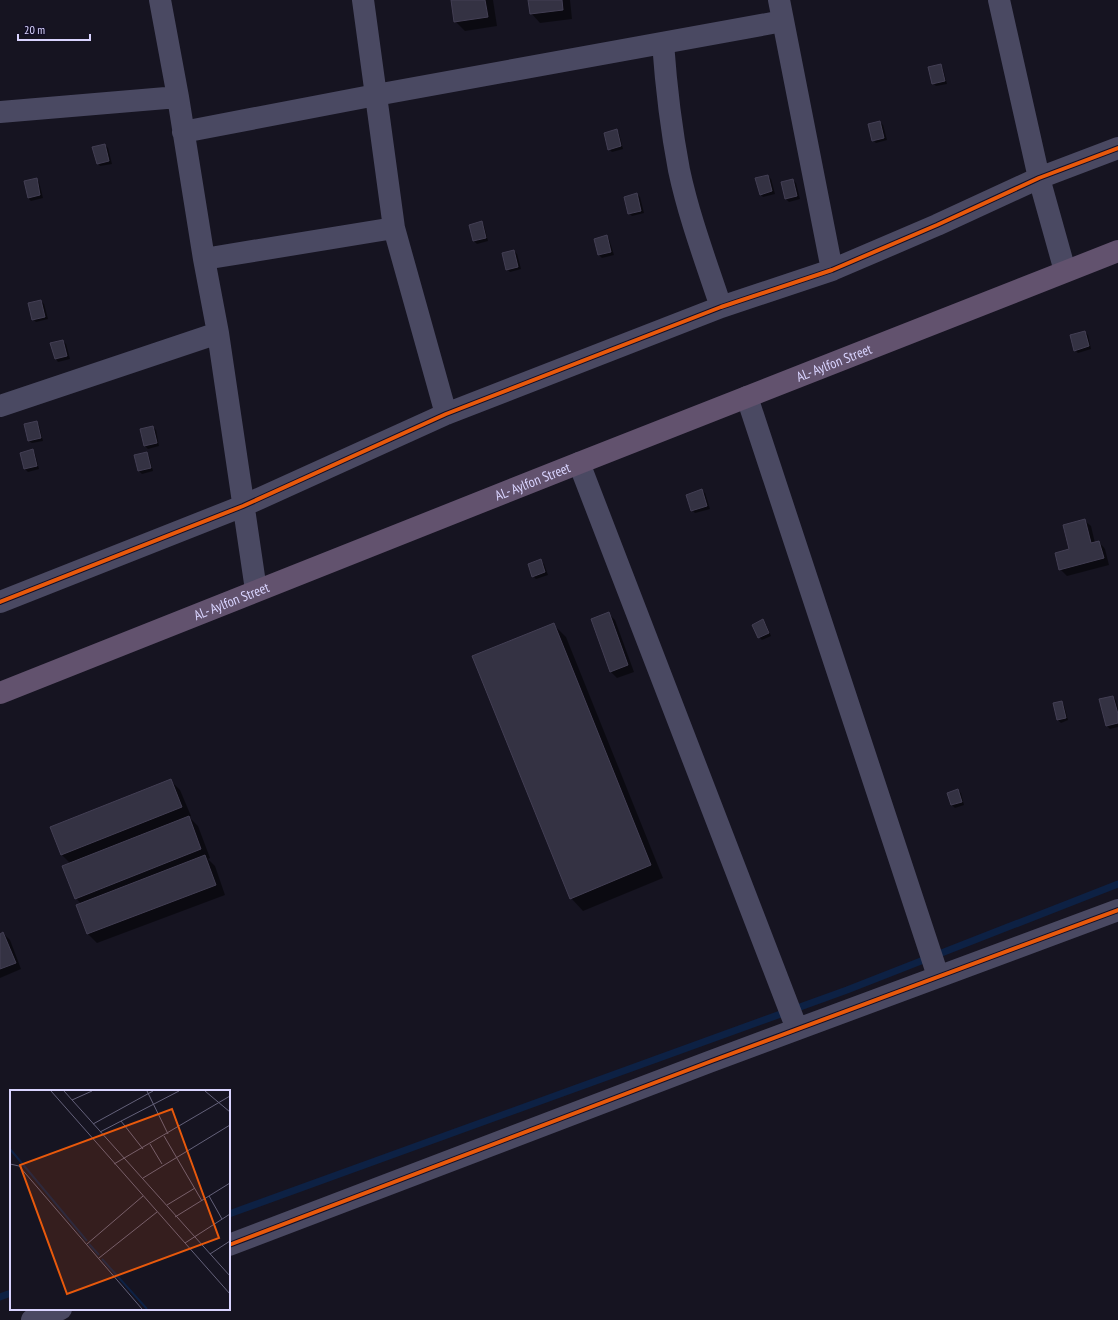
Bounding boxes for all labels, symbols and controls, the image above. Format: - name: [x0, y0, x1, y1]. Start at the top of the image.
- scale bar: [18, 16, 90, 42]
- text: 20 m: [24, 22, 45, 37]
- street label: AL- Aylfon Street: [794, 340, 875, 386]
- street label: AL- Aylfon Street: [492, 458, 573, 505]
- street label: AL- Aylfon Street: [191, 578, 272, 624]
- inset map: [10, 1090, 230, 1310]

